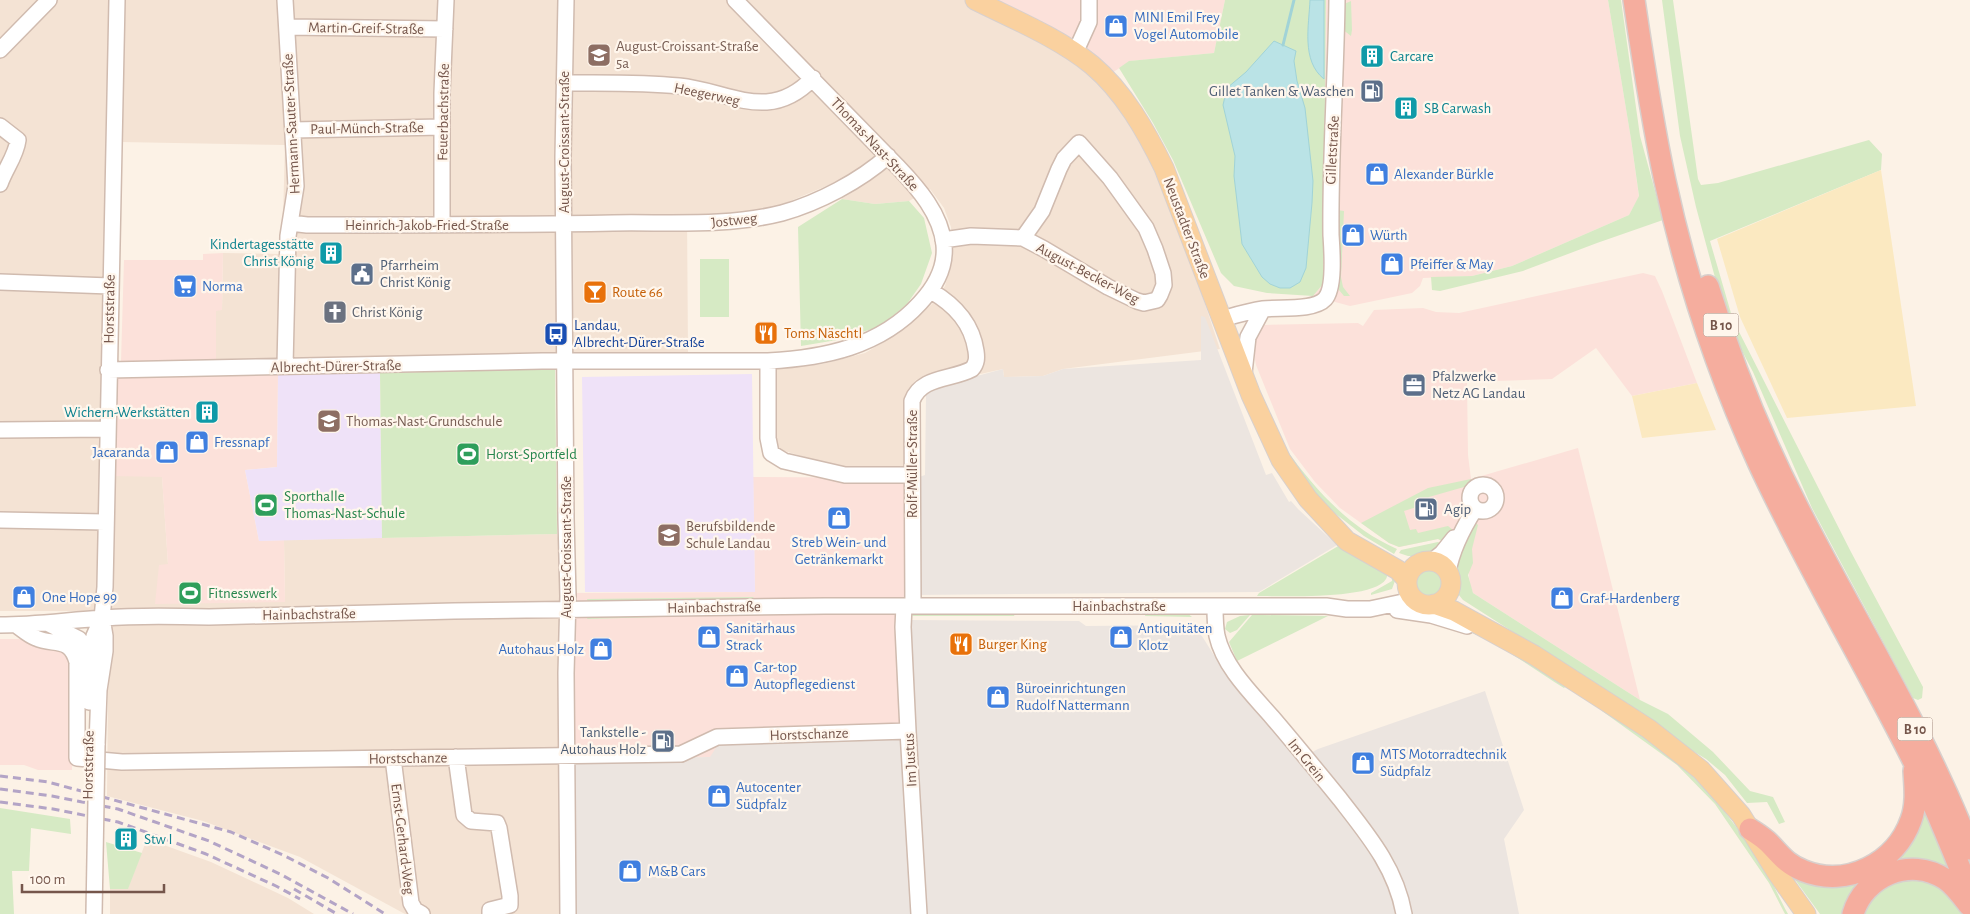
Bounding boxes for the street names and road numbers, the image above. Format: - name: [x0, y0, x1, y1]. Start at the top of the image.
- street label: Martin-Greif-Straße: [308, 20, 424, 37]
- street label: Hermann-Sauter-Straße: [280, 53, 303, 195]
- street label: Feuerbachstraße: [435, 63, 452, 161]
- street label: August-Croissant-Straße: [557, 71, 572, 213]
- street label: Heegerweg: [673, 80, 742, 109]
- street label: Thomas-Nast-Straße: [828, 95, 921, 194]
- street label: Gilletstraße: [1323, 115, 1342, 185]
- street label: Paul-Münch-Straße: [310, 120, 424, 137]
- street label: Neustadter Straße: [1160, 176, 1213, 281]
- street label: Jostweg: [710, 211, 758, 230]
- street label: Heinrich-Jakob-Fried-Straße: [345, 218, 509, 233]
- street label: August-Becker-Weg: [1034, 240, 1142, 307]
- street label: Horststraße: [101, 274, 118, 344]
- road number: B 10: [1704, 314, 1738, 336]
- street label: Albrecht-Dürer-Straße: [271, 358, 402, 375]
- street label: Rolf-Müller-Straße: [905, 410, 920, 518]
- street label: August-Croissant-Straße: [559, 476, 574, 618]
- street label: Hainbachstraße: [667, 599, 761, 616]
- street label: Hainbachstraße: [1072, 599, 1166, 614]
- street label: Hainbachstraße: [262, 606, 356, 623]
- road number: B 10: [1898, 718, 1932, 741]
- street label: Horstschanze: [769, 726, 849, 743]
- street label: Horststraße: [80, 730, 97, 800]
- street label: Im Justus: [902, 733, 919, 787]
- street label: Im Grein: [1285, 736, 1328, 785]
- street label: Horstschanze: [368, 750, 448, 767]
- street label: Ernst-Gerhard-Weg: [388, 782, 417, 896]

